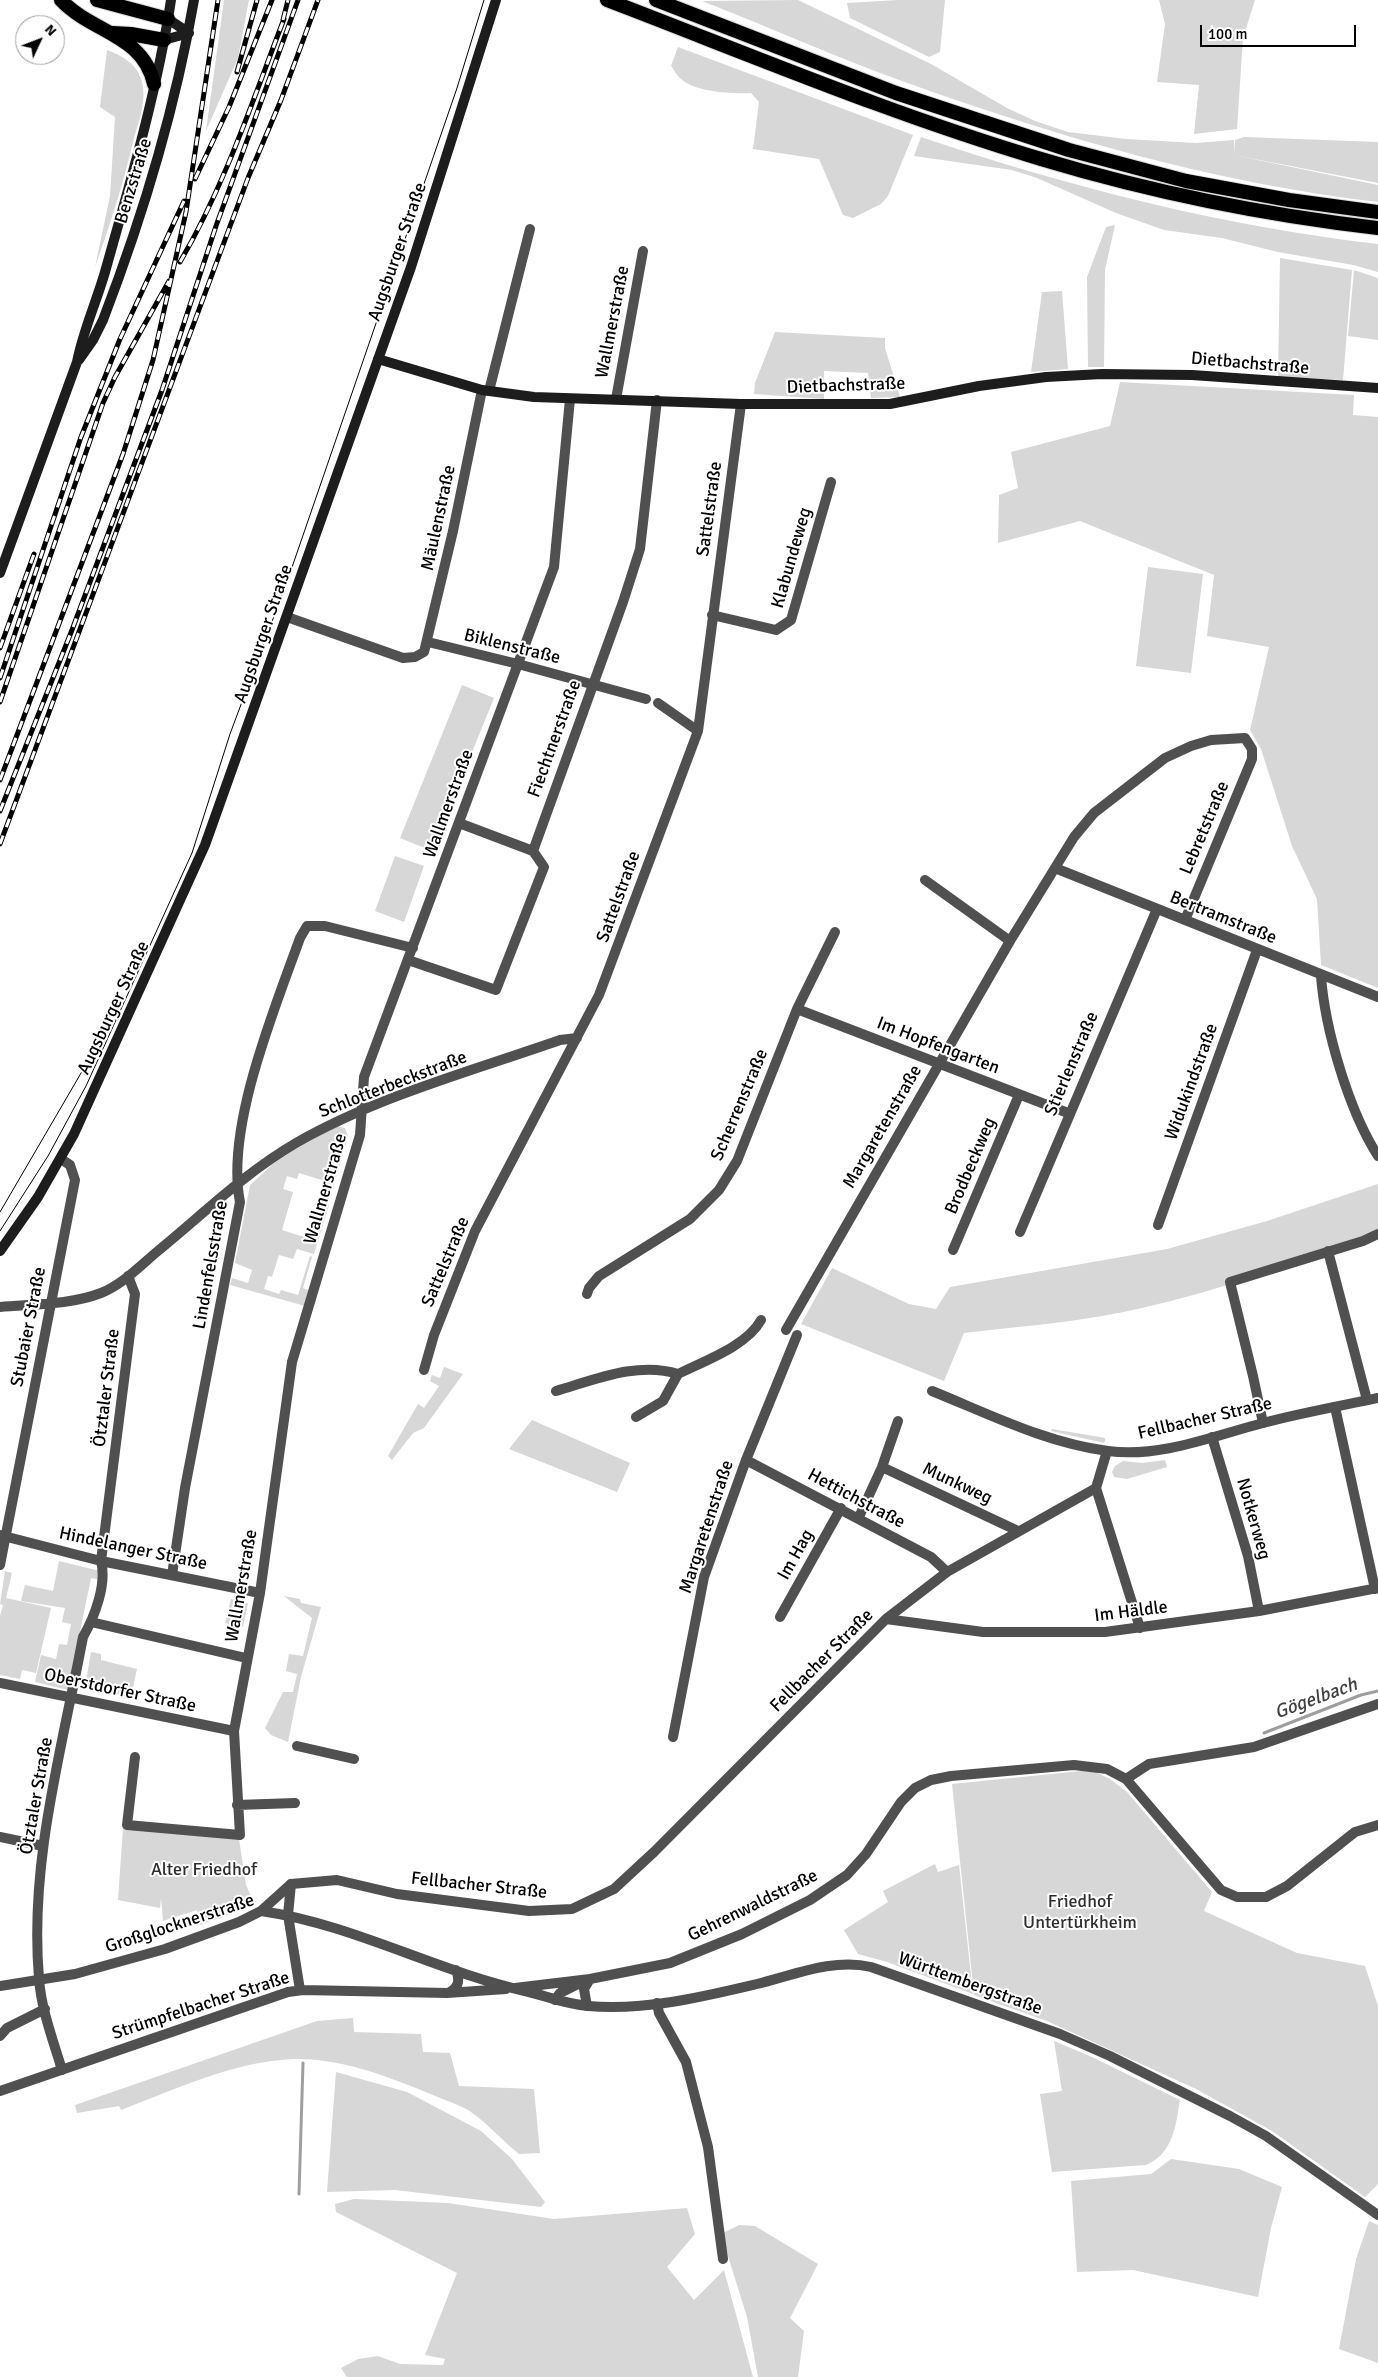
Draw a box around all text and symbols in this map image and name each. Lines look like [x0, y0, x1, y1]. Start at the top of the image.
north arrow [15, 15, 65, 65]
scale bar [1203, 15, 1359, 47]
text: N [41, 21, 60, 39]
text: 100 m [1208, 25, 1248, 43]
street label: Benzstraße [111, 136, 157, 226]
street label: Augsburger Straße [364, 180, 432, 324]
street label: Wallmerstraße [592, 264, 634, 380]
street label: Dietbachstraße [1190, 348, 1310, 380]
street label: Dietbachstraße [786, 373, 906, 399]
street label: Sattelstraße [693, 460, 727, 558]
street label: Mäulenstraße [417, 463, 461, 573]
street label: Klabundeweg [767, 505, 817, 611]
street label: Augsburger Straße [230, 562, 298, 706]
street label: Biklenstraße [462, 625, 562, 669]
street label: Fiechtnerstraße [524, 677, 586, 801]
street label: Wallmerstraße [419, 747, 479, 861]
street label: Lebretstraße [1176, 778, 1234, 878]
street label: Sattelstraße [592, 848, 646, 946]
street label: Bertramstraße [1166, 887, 1280, 949]
street label: Augsburger Straße [74, 938, 154, 1078]
street label: Stierlenstraße [1040, 1009, 1104, 1119]
street label: Im Hopfengarten [873, 1013, 1003, 1079]
street label: Widukindstraße [1161, 1021, 1223, 1143]
street label: Scherrenstraße [707, 1046, 773, 1164]
street label: Schlotterbeckstraße [316, 1047, 470, 1123]
street label: Margaretenstraße [839, 1061, 927, 1193]
street label: Brodbeckweg [941, 1114, 1001, 1218]
street label: Wallmerstraße [300, 1131, 352, 1247]
street label: Lindenfelsstraße [189, 1199, 233, 1331]
street label: Sattelstraße [417, 1214, 475, 1310]
street label: Stubaier Straße [7, 1265, 51, 1389]
street label: Ötztaler Straße [89, 1328, 125, 1448]
street label: Fellbacher Straße [1136, 1393, 1274, 1445]
street label: Margaretenstraße [675, 1458, 739, 1596]
street label: Munkweg [919, 1458, 995, 1510]
street label: Hettichstraße [804, 1464, 908, 1534]
street label: Notkerweg [1231, 1476, 1275, 1562]
street label: Hindelanger Straße [57, 1523, 209, 1575]
street label: Im Hag [773, 1526, 819, 1584]
street label: Wallmerstraße [221, 1528, 263, 1644]
street label: Im Häldle [1093, 1597, 1169, 1627]
street label: Fellbacher Straße [766, 1605, 878, 1717]
street label: Oberstdorfer Straße [42, 1664, 198, 1718]
water label: Gögelbach [1272, 1674, 1360, 1724]
street label: Ötztaler Straße [16, 1736, 58, 1856]
park label: Alter Friedhof [151, 1859, 257, 1881]
street label: Gehrenwaldstraße [684, 1865, 822, 1947]
street label: Fellbacher Straße [410, 1868, 548, 1904]
street label: Großglocknerstraße [103, 1890, 257, 1958]
park label: Friedhof Untertürkheim [1023, 1891, 1137, 1934]
street label: Württembergstraße [895, 1948, 1045, 2020]
street label: Strümpfelbacher Straße [109, 1967, 293, 2045]

